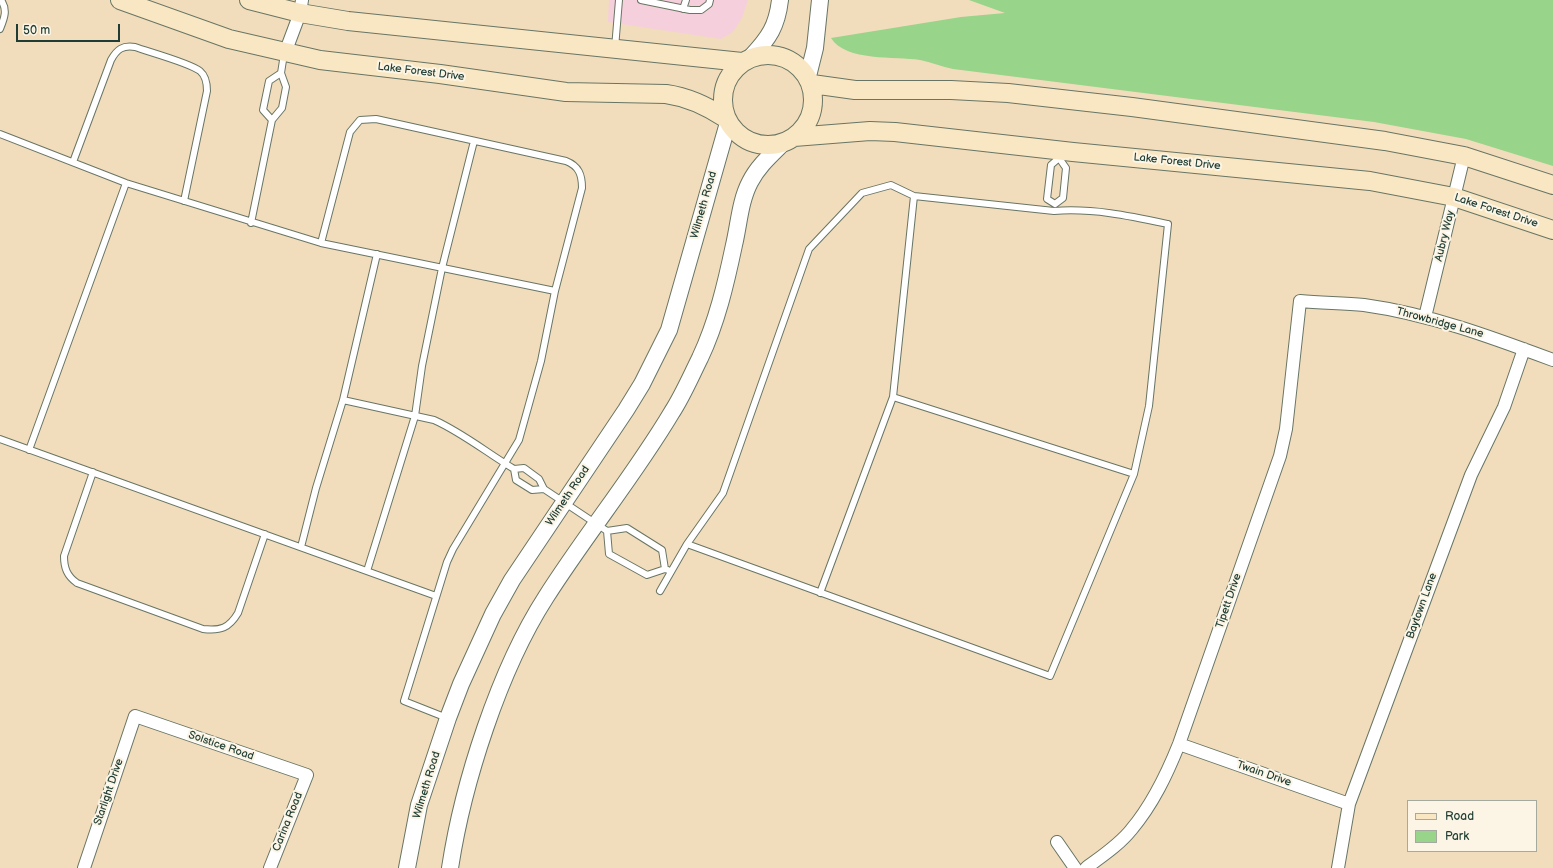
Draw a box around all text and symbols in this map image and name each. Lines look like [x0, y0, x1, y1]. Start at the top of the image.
scale bar [18, 16, 122, 42]
text: 50 m [23, 23, 50, 38]
street label: Lake Forest Drive [377, 60, 465, 84]
street label: Lake Forest Drive [1133, 151, 1221, 173]
street label: Wilmeth Road [688, 170, 720, 240]
street label: Lake Forest Drive [1452, 191, 1540, 231]
street label: Aubry Way [1432, 209, 1458, 263]
street label: Throwbridge Lane [1395, 305, 1485, 341]
street label: Wilmeth Road [543, 464, 593, 528]
street label: Baytown Lane [1404, 571, 1440, 641]
street label: Tipett Drive [1213, 572, 1245, 630]
street label: Solstice Road [186, 729, 256, 763]
street label: Wilmeth Road [411, 750, 443, 820]
street label: Starlight Drive [91, 757, 127, 827]
street label: Twain Drive [1235, 759, 1293, 789]
street label: Carina Road [270, 791, 306, 853]
legend [1407, 800, 1537, 852]
text: Road [1445, 809, 1474, 824]
text: Park [1445, 829, 1469, 844]

